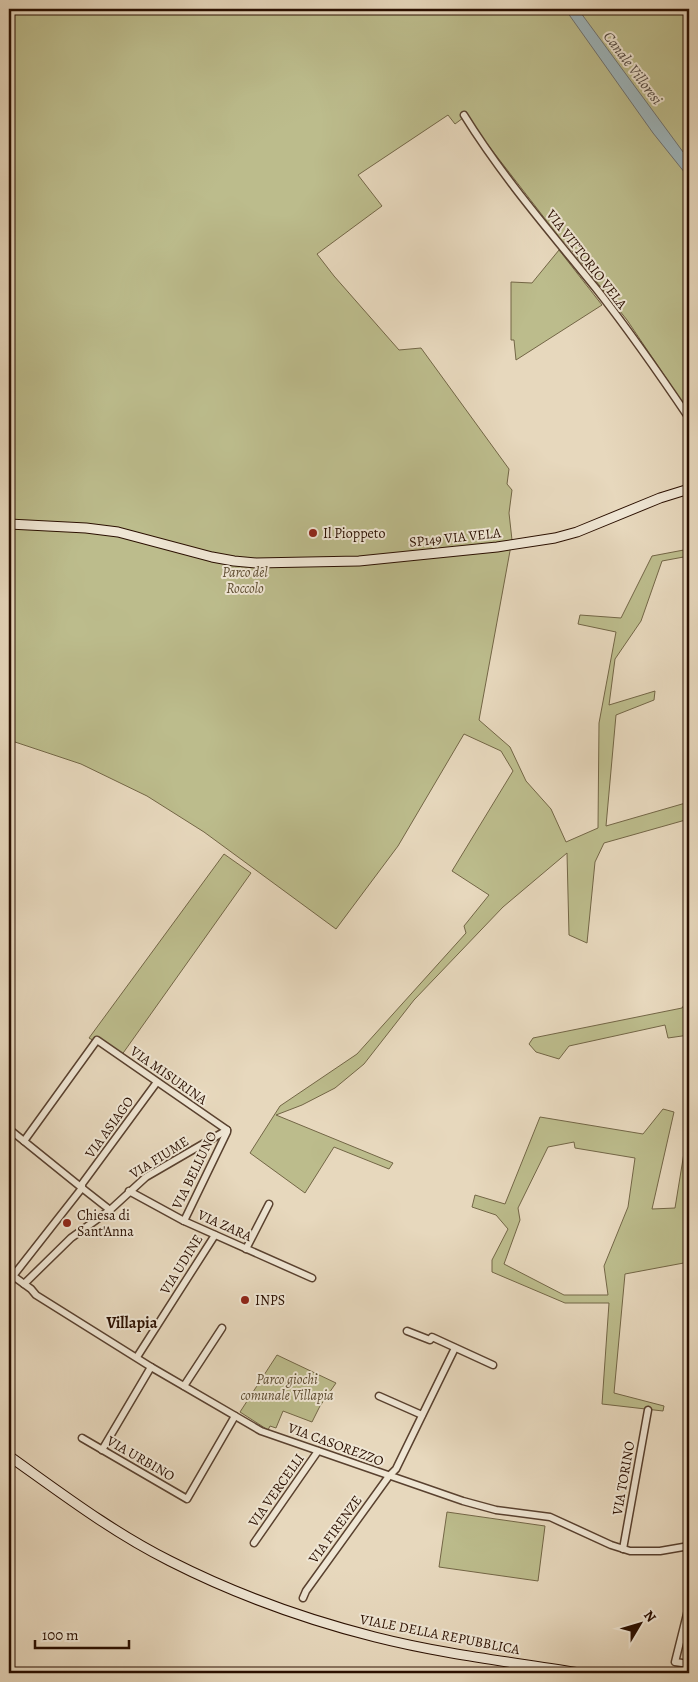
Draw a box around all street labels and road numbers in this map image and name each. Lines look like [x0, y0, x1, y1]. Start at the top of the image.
street label: VIA VITTORIO VELA [541, 205, 632, 314]
street label: SP149 VIA VELA [408, 523, 503, 552]
street label: VIA MISURINA [126, 1041, 212, 1109]
street label: VIA ASIAGO [80, 1092, 138, 1163]
street label: VIA BELLUNO [167, 1128, 222, 1213]
street label: VIA FIUME [125, 1132, 192, 1184]
street label: VIA ZARA [194, 1205, 256, 1246]
street label: VIA UDINE [155, 1231, 207, 1299]
street label: VIA CASOREZZO [284, 1418, 387, 1471]
street label: VIA URBINO [102, 1431, 179, 1486]
street label: VIA TORINO [607, 1439, 639, 1518]
street label: VIA VERCELLI [244, 1450, 309, 1532]
street label: VIA FIRENZE [304, 1491, 367, 1568]
street label: VIALE DELLA REPUBBLICA [357, 1609, 522, 1659]

